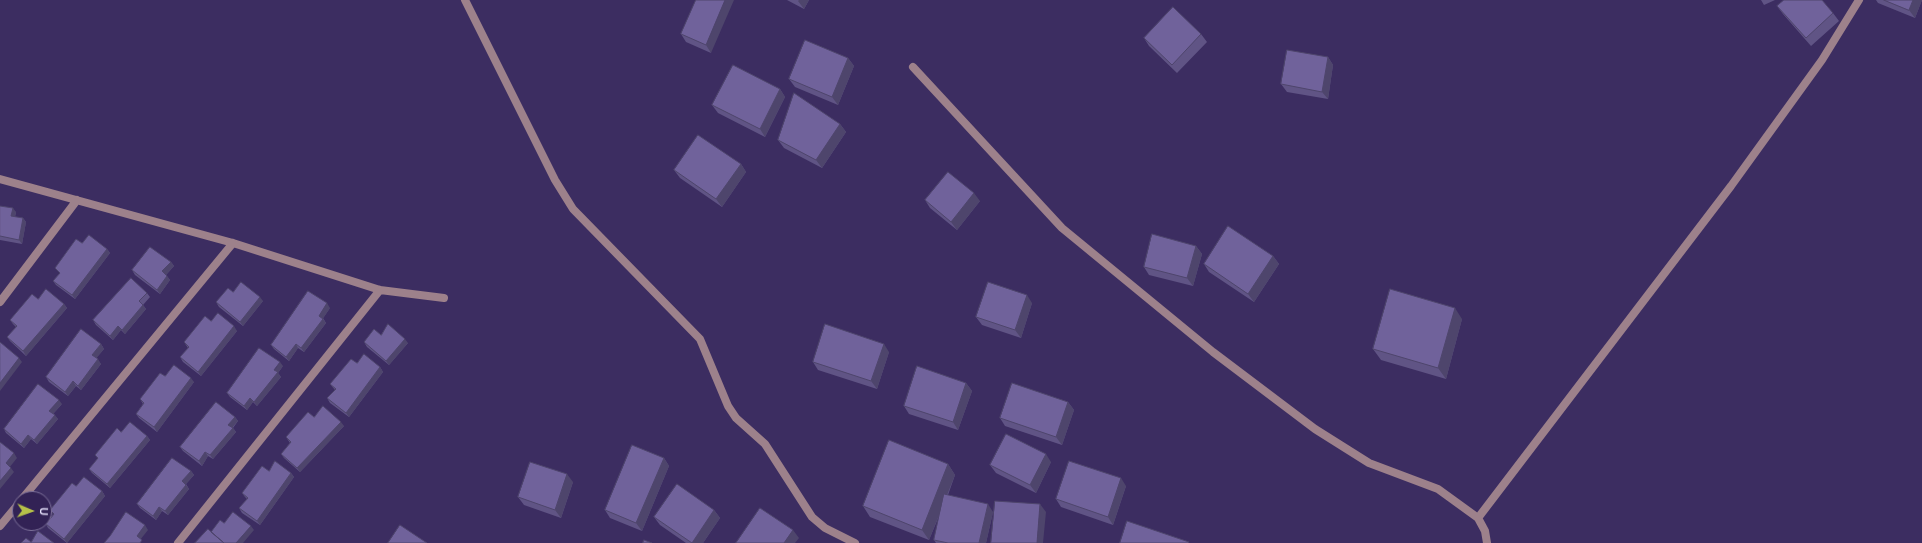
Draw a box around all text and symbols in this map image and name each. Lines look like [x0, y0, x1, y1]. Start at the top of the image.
north arrow [12, 491, 52, 531]
text: U [36, 507, 51, 516]

